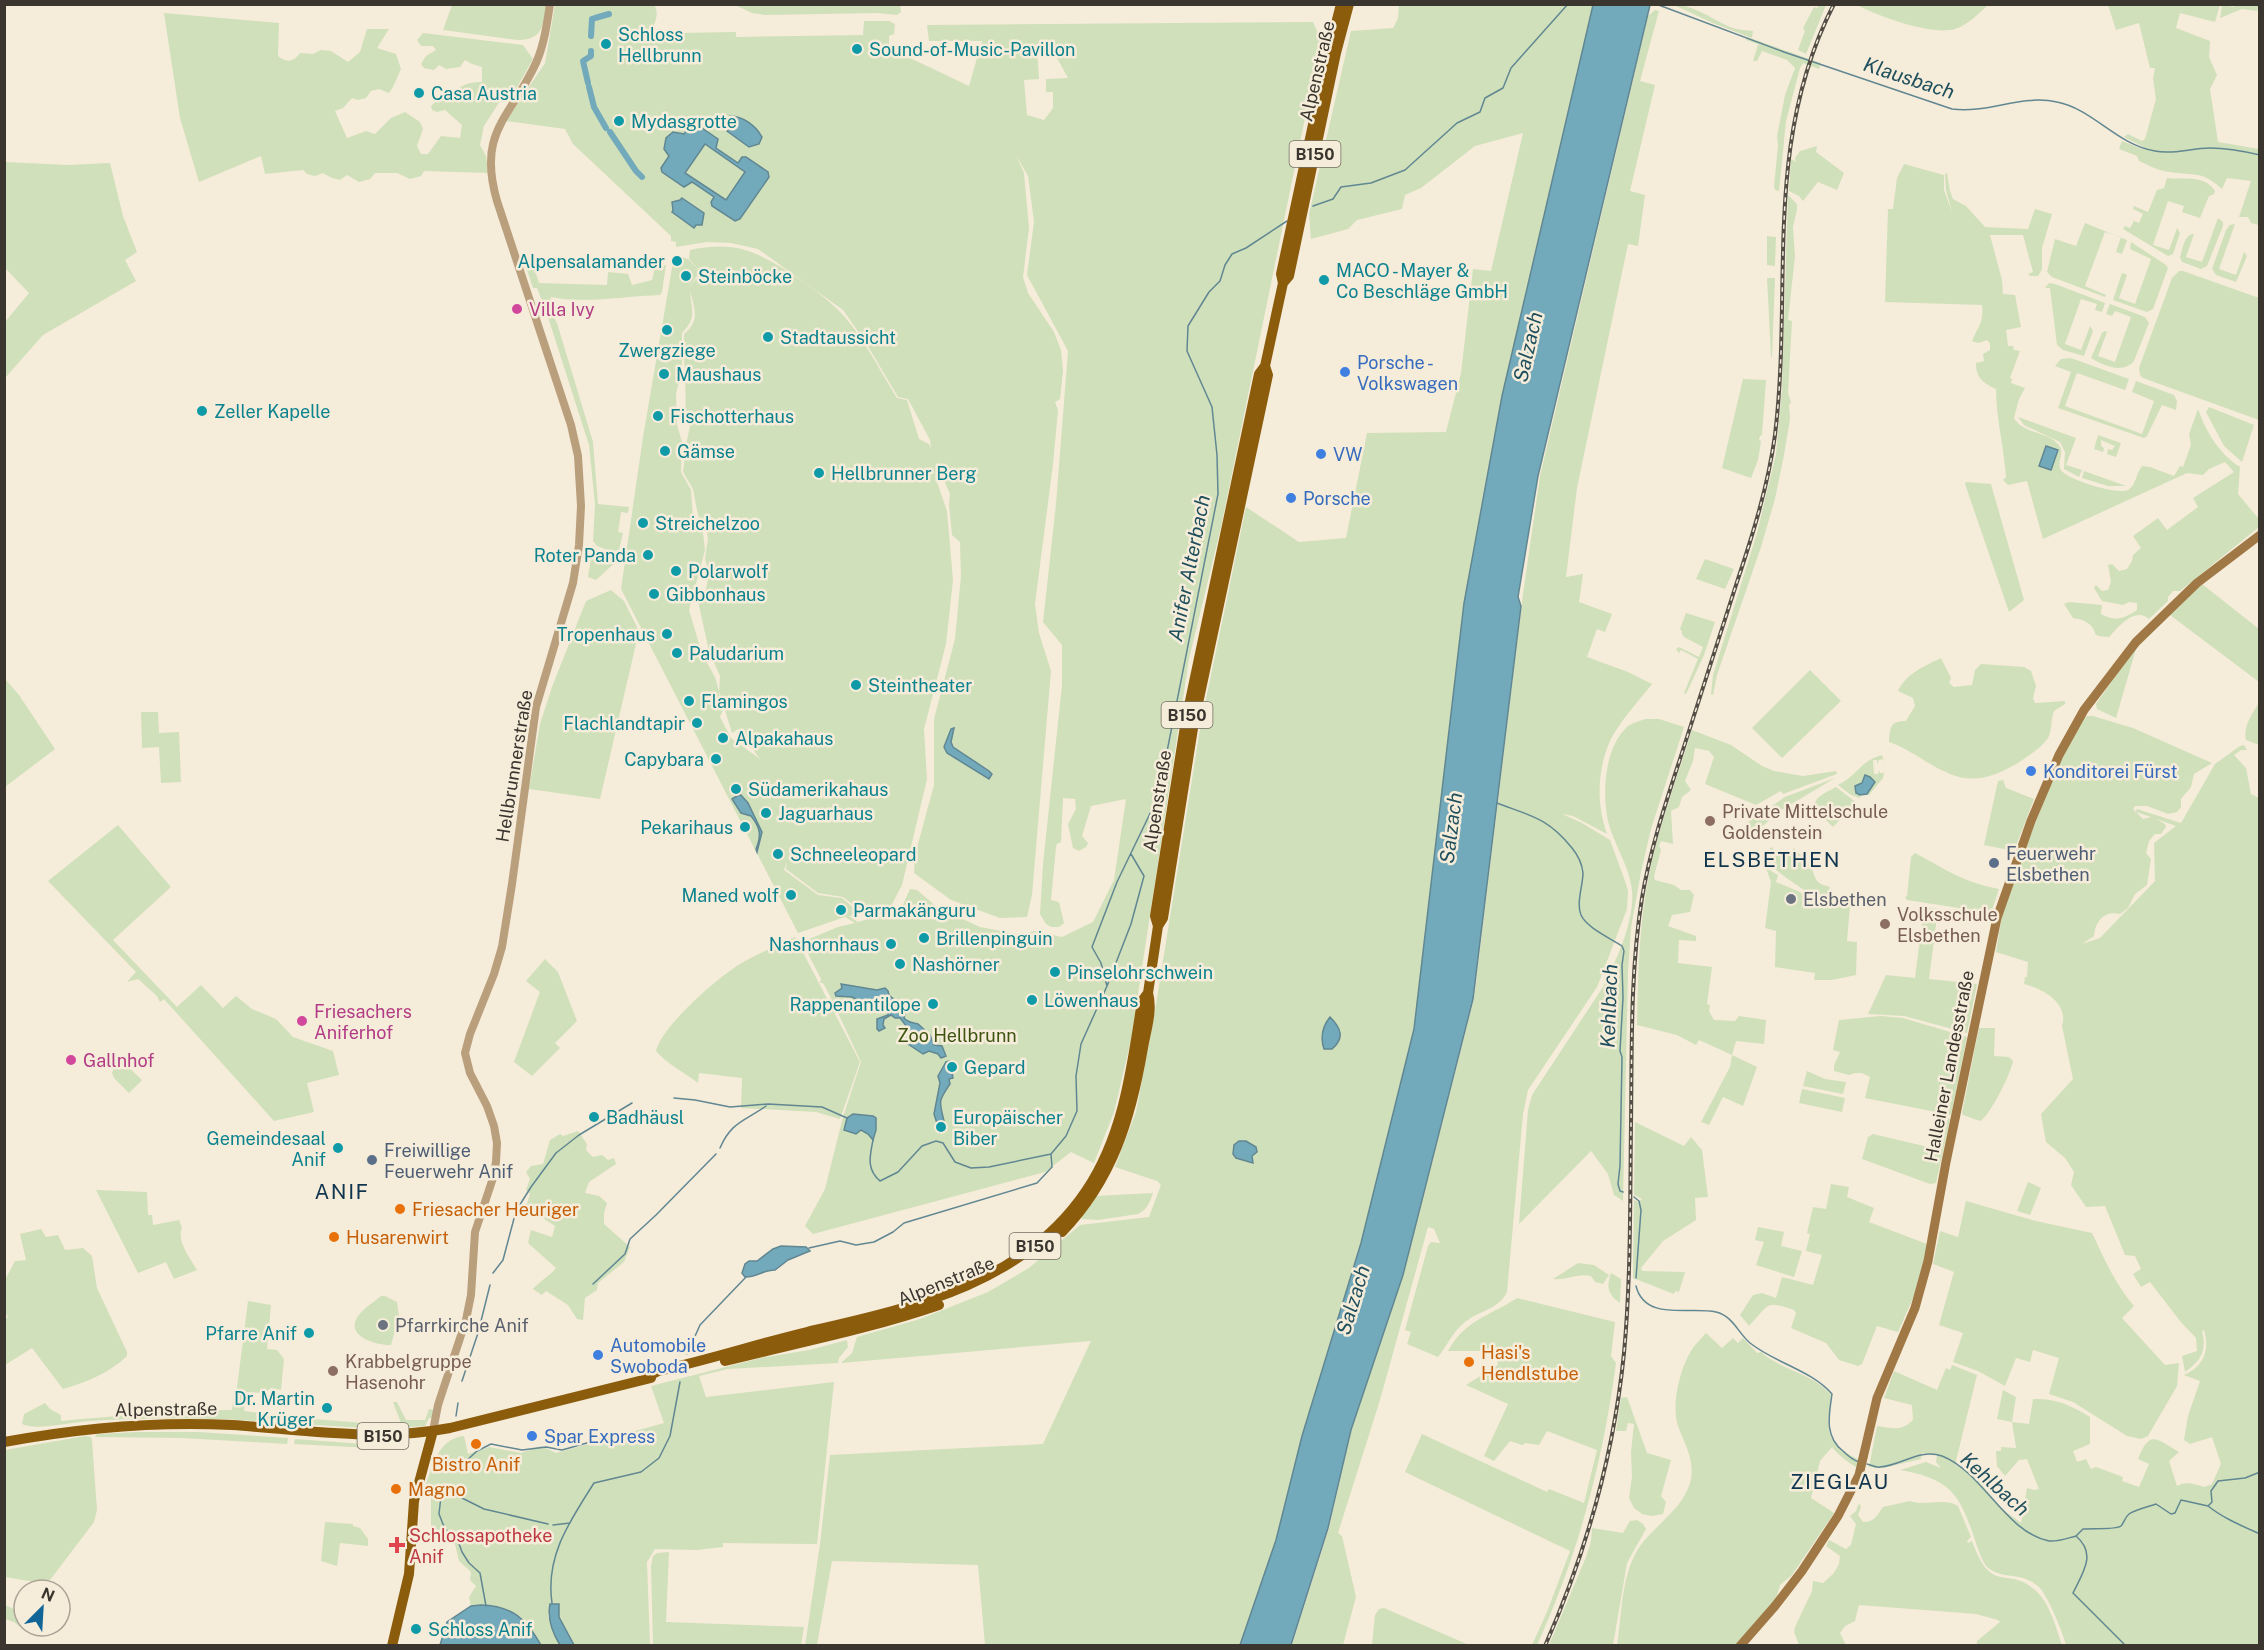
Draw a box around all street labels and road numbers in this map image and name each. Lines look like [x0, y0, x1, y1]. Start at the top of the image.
street label: Alpenstraße [1295, 19, 1339, 123]
road number: B150 [1290, 141, 1340, 167]
street label: Hellbrunnerstraße [492, 688, 536, 844]
road number: B150 [1162, 702, 1212, 728]
street label: Alpenstraße [1139, 749, 1175, 853]
street label: Halleiner Landesstraße [1920, 969, 1978, 1163]
road number: B150 [1010, 1233, 1060, 1259]
street label: Alpenstraße [894, 1252, 998, 1310]
street label: Alpenstraße [114, 1398, 218, 1420]
road number: B150 [358, 1423, 409, 1449]

